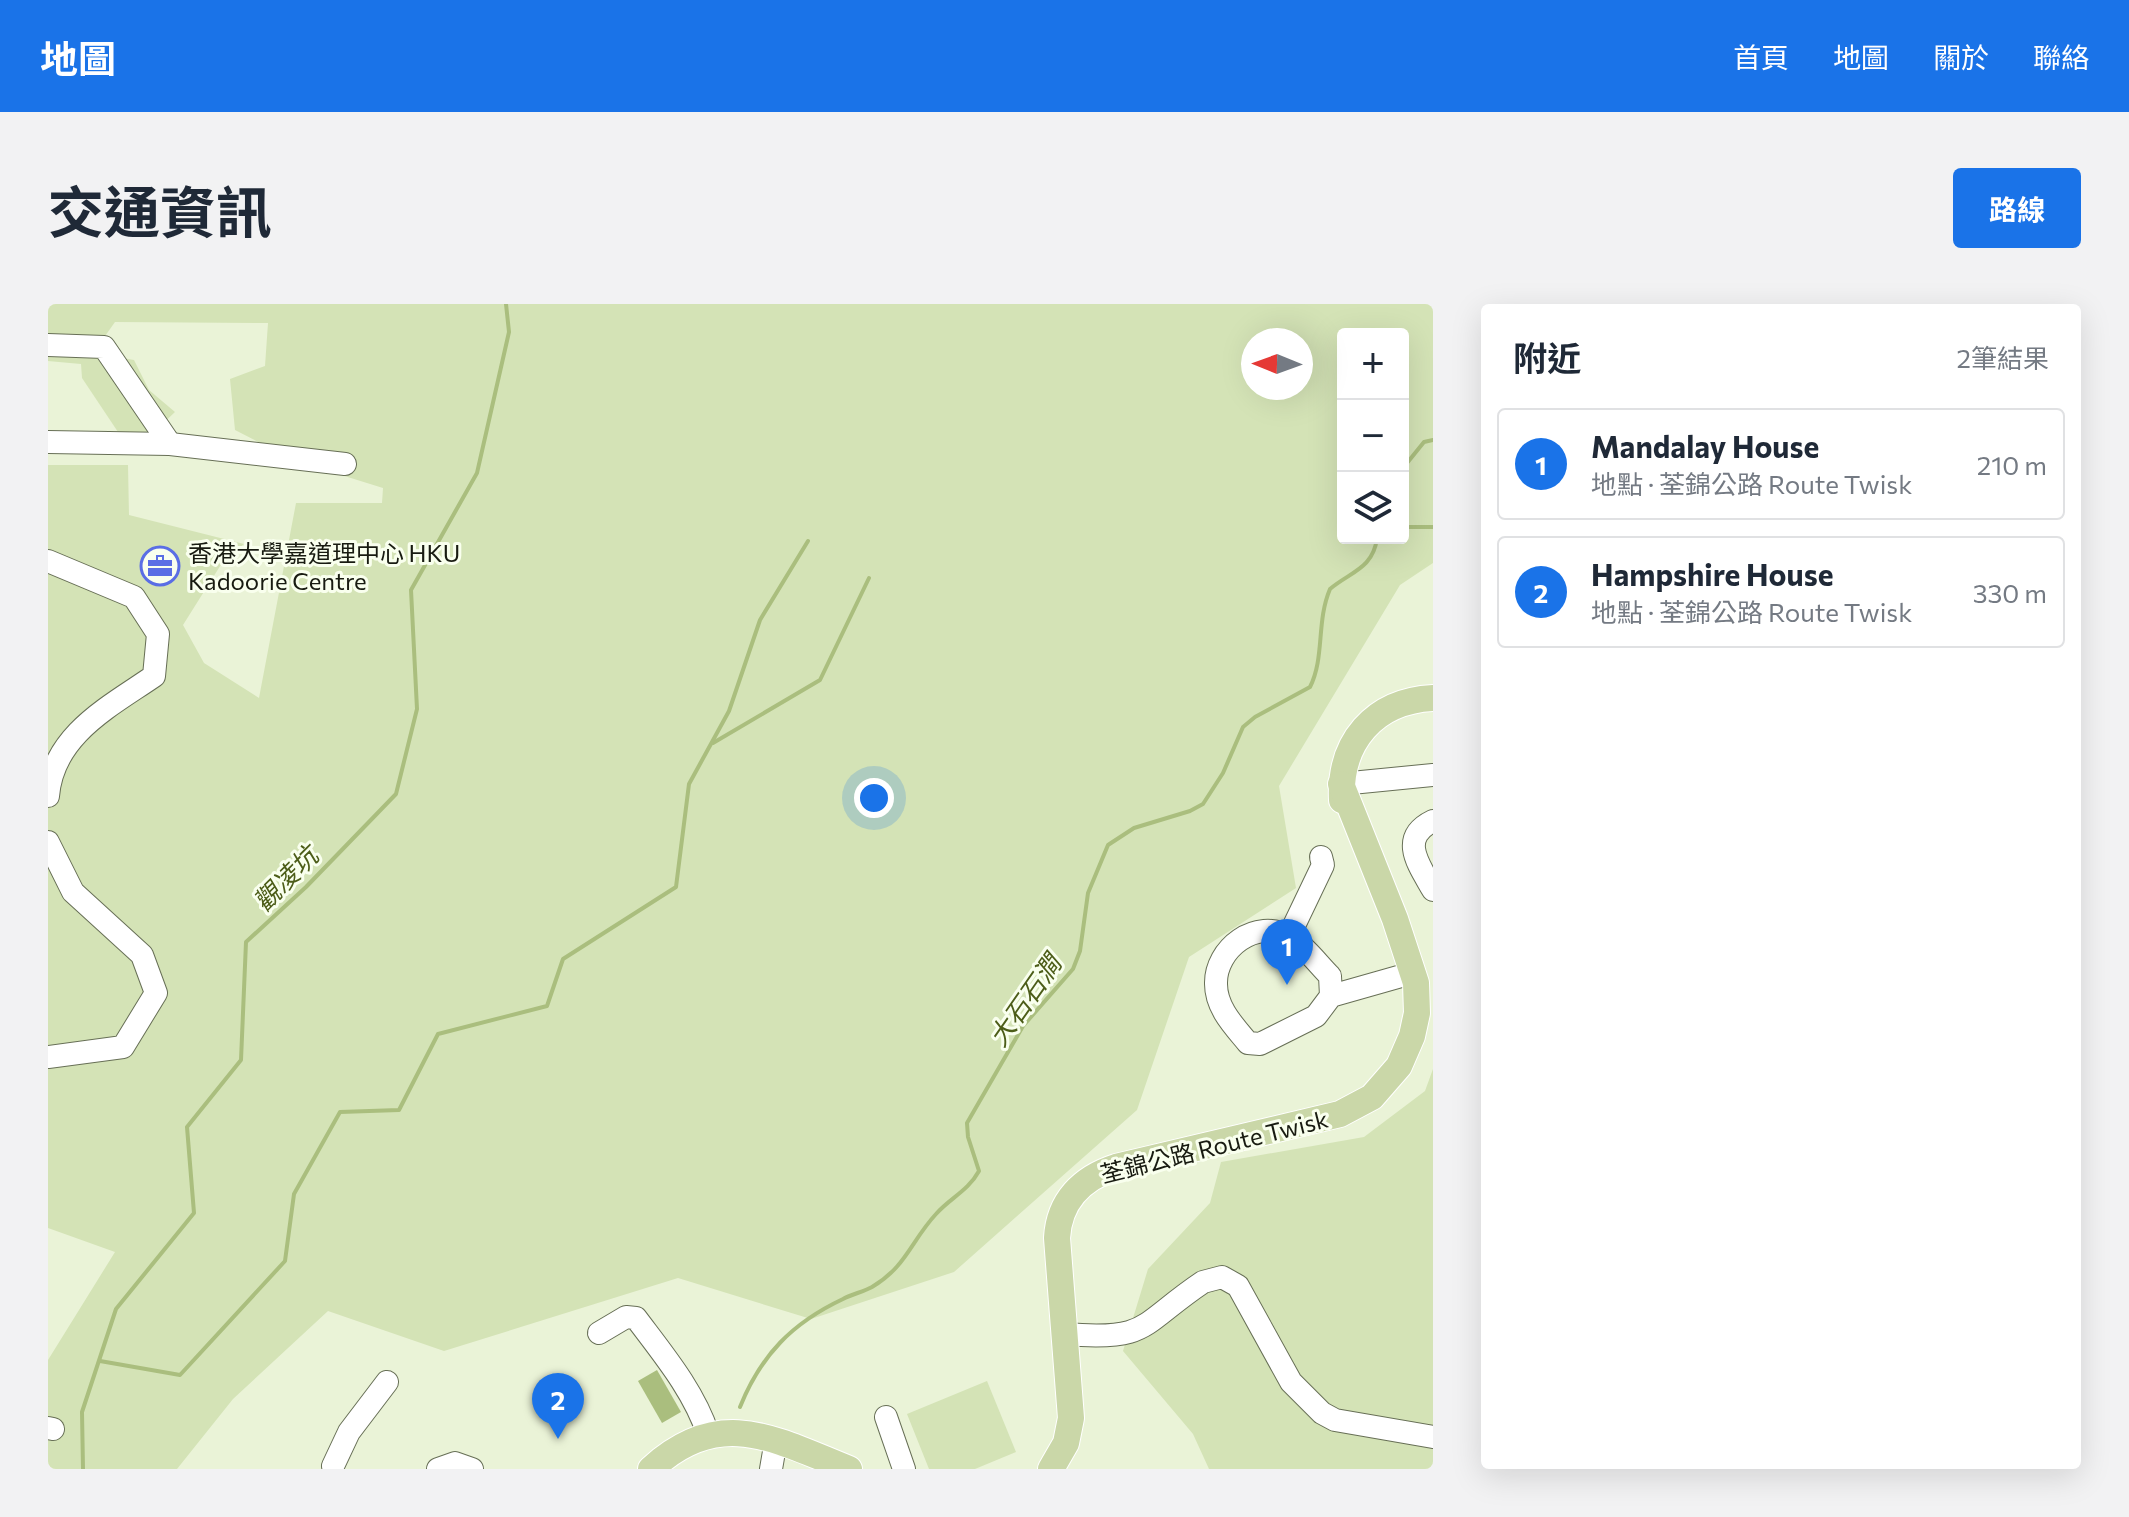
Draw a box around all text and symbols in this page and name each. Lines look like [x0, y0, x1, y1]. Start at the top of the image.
text: 地圖 [40, 34, 116, 81]
text: 首頁 [1733, 40, 1789, 74]
text: 地圖 [1833, 40, 1889, 74]
text: 關於 [1933, 40, 1989, 74]
text: 聯絡 [2033, 40, 2089, 74]
button: 路線 [1953, 168, 2081, 248]
text: 交通資訊 [48, 176, 272, 245]
north arrow [1241, 328, 1313, 400]
map controls [1337, 328, 1409, 544]
button: + [1337, 328, 1409, 400]
text: 附近 [1513, 336, 1581, 378]
text: 2筆結果 [1957, 342, 2049, 373]
button: − [1337, 400, 1409, 472]
text: Mandalay House [1591, 427, 1819, 464]
text: 1 [1535, 449, 1547, 480]
text: 210 m [1977, 449, 2047, 480]
text: 地點 · 荃錦公路 Route Twisk [1591, 468, 1912, 499]
button: layers [1337, 472, 1409, 544]
place label: 香港大學嘉道理中心 HKU Kadoorie Centre [188, 538, 460, 595]
office icon: 香港大學嘉道理中心 HKU Kadoorie Centre [139, 545, 181, 587]
text: Hampshire House [1591, 555, 1833, 592]
text: 2 [1534, 577, 1548, 608]
text: 330 m [1973, 577, 2047, 608]
text: 地點 · 荃錦公路 Route Twisk [1591, 596, 1912, 627]
your location [854, 778, 894, 818]
water label: 觀凌坑 [246, 837, 326, 917]
pin: 1 [1261, 919, 1313, 985]
water label: 大石石澗 [981, 945, 1069, 1051]
street label: 荃錦公路 Route Twisk [1097, 1104, 1331, 1188]
pin: 2 [532, 1373, 584, 1439]

